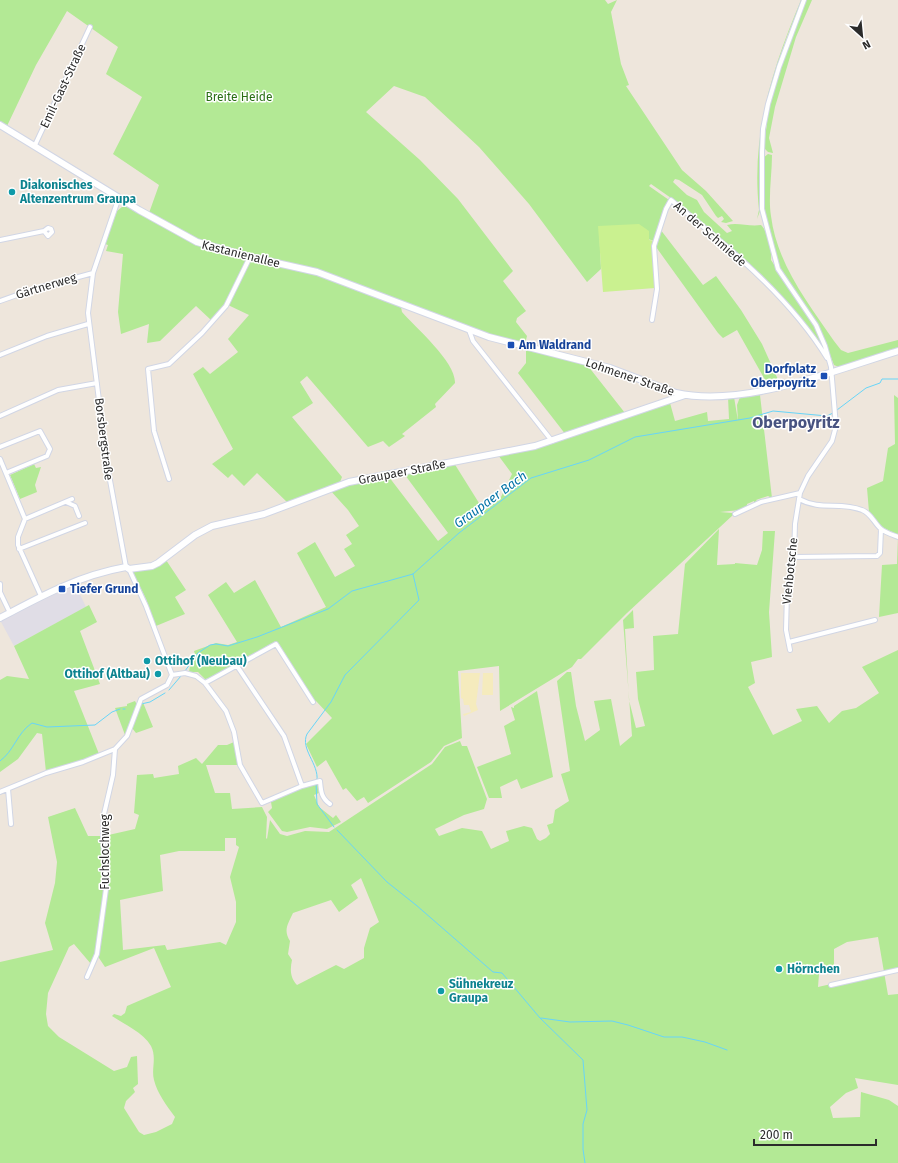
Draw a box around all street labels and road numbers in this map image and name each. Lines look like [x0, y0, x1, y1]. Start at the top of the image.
street label: Emil-Gast-Straße [37, 42, 89, 130]
street label: An der Schmiede [671, 199, 749, 269]
street label: Kastanienallee [200, 238, 282, 270]
street label: Gärtnerweg [14, 270, 79, 302]
street label: Lohmener Straße [584, 355, 676, 399]
street label: Borsbergstraße [92, 397, 116, 481]
street label: Graupaer Straße [357, 457, 447, 487]
street label: Viehbotsche [780, 537, 800, 605]
street label: Fuchslochweg [98, 814, 112, 890]

